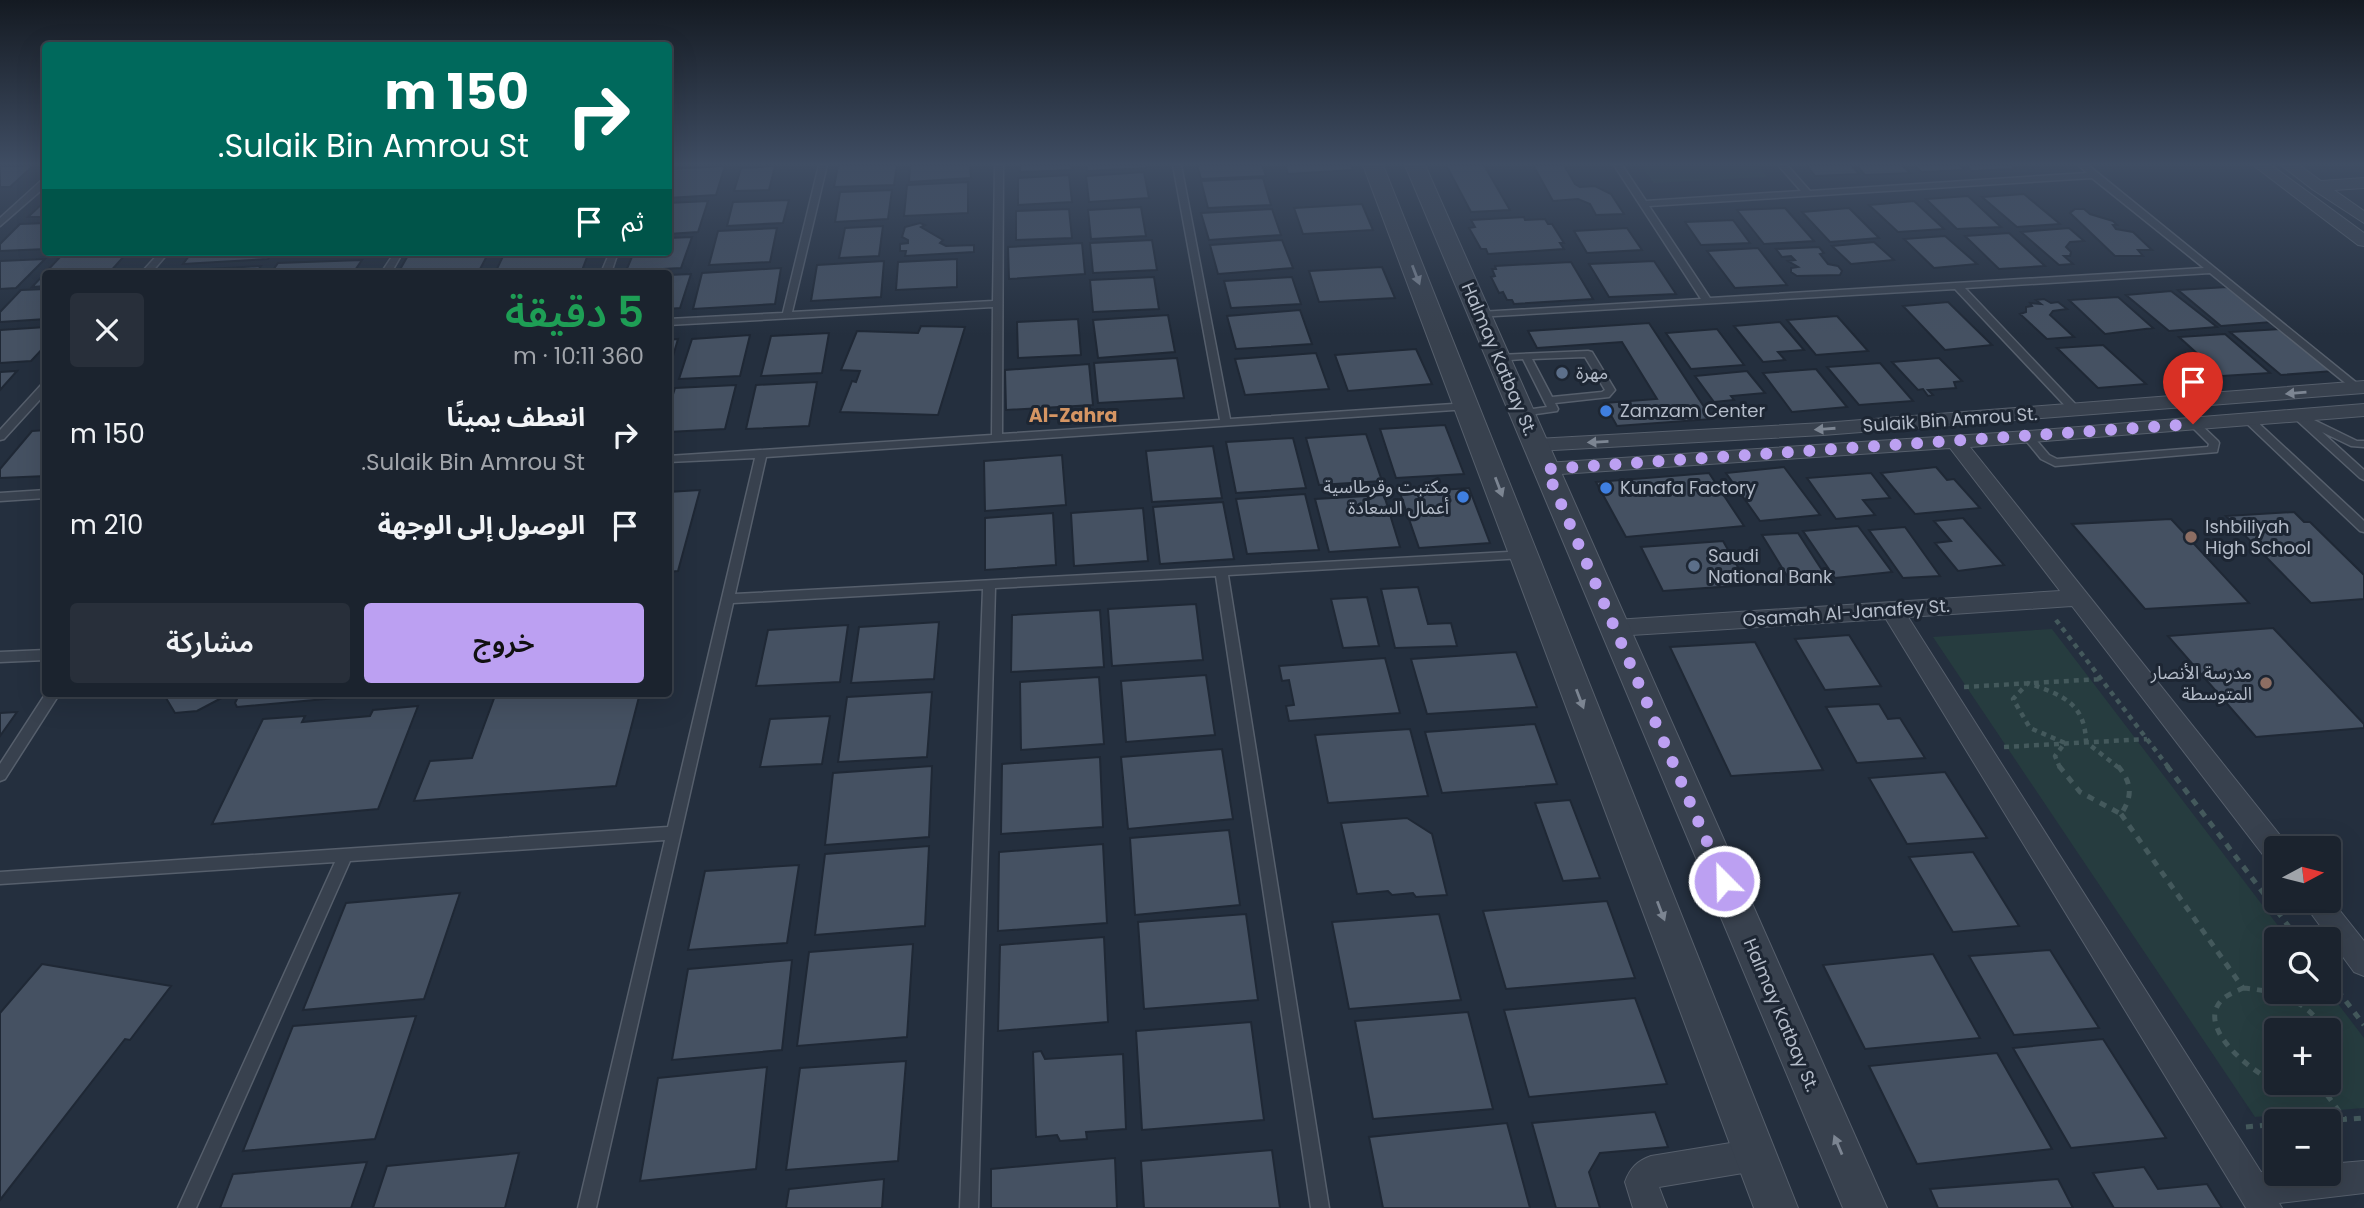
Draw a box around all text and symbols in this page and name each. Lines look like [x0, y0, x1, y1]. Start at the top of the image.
text: 150 m [384, 58, 529, 126]
icon: right [553, 70, 644, 161]
text: Sulaik Bin Amrou St. [218, 123, 529, 168]
icon: arrive [570, 203, 608, 241]
text: ثم [622, 204, 644, 240]
one-way arrow [1410, 264, 1421, 285]
street label: Halmay Katbay St. [1456, 278, 1543, 439]
text: 5 دقيقة [505, 283, 644, 342]
button: close [70, 293, 144, 367]
text: 360 m · 10:11 [513, 340, 644, 372]
pin [2163, 352, 2223, 424]
place label: مهرة [1576, 360, 1608, 385]
icon: arrive [2174, 363, 2212, 401]
marker: مهرة [1554, 365, 1570, 381]
one-way arrow [2285, 388, 2307, 399]
place label: Zamzam Center [1620, 398, 1765, 423]
text: انعطف يمينًا [447, 399, 585, 435]
street label: Sulaik Bin Amrou St. [1862, 401, 2038, 438]
district label: Al-Zahra [1029, 402, 1117, 429]
marker: Zamzam Center [1598, 403, 1614, 419]
text: 150 m [70, 416, 145, 452]
icon: right [606, 416, 644, 454]
one-way arrow [1814, 424, 1836, 435]
one-way arrow [1587, 437, 1609, 448]
text: Sulaik Bin Amrou St. [361, 446, 585, 478]
place label: مكتبت وقرطاسية أعمال السعادة [1323, 474, 1449, 520]
place label: Kunafa Factory [1620, 475, 1756, 500]
one-way arrow [1493, 476, 1504, 497]
marker: Kunafa Factory [1598, 480, 1614, 496]
marker: مكتبت وقرطاسية أعمال السعادة [1455, 489, 1471, 505]
text: 210 m [70, 507, 143, 543]
text: الوصول إلى الوجهة [378, 507, 585, 543]
icon: arrive [606, 507, 644, 545]
place label: Ishbiliyah High School [2205, 514, 2311, 560]
marker: Ishbiliyah High School [2183, 529, 2199, 545]
place label: Saudi National Bank [1708, 543, 1833, 589]
marker: Saudi National Bank [1686, 558, 1702, 574]
street label: Osamah Al-Janafey St. [1742, 593, 1950, 632]
button: مشاركة [70, 603, 350, 683]
button: خروج [364, 603, 644, 683]
place label: مدرسة الأنصار المتوسطة [2150, 660, 2252, 706]
marker: مدرسة الأنصار المتوسطة [2258, 675, 2274, 691]
one-way arrow [1575, 689, 1586, 710]
north arrow [2264, 836, 2342, 914]
map controls [2264, 836, 2341, 1186]
position arrow [1687, 844, 1761, 918]
one-way arrow [1656, 901, 1667, 922]
button: search [2264, 927, 2341, 1004]
street label: Halmay Katbay St. [1738, 934, 1825, 1095]
button: + [2264, 1018, 2341, 1095]
button: − [2264, 1109, 2341, 1186]
one-way arrow [1832, 1135, 1843, 1156]

